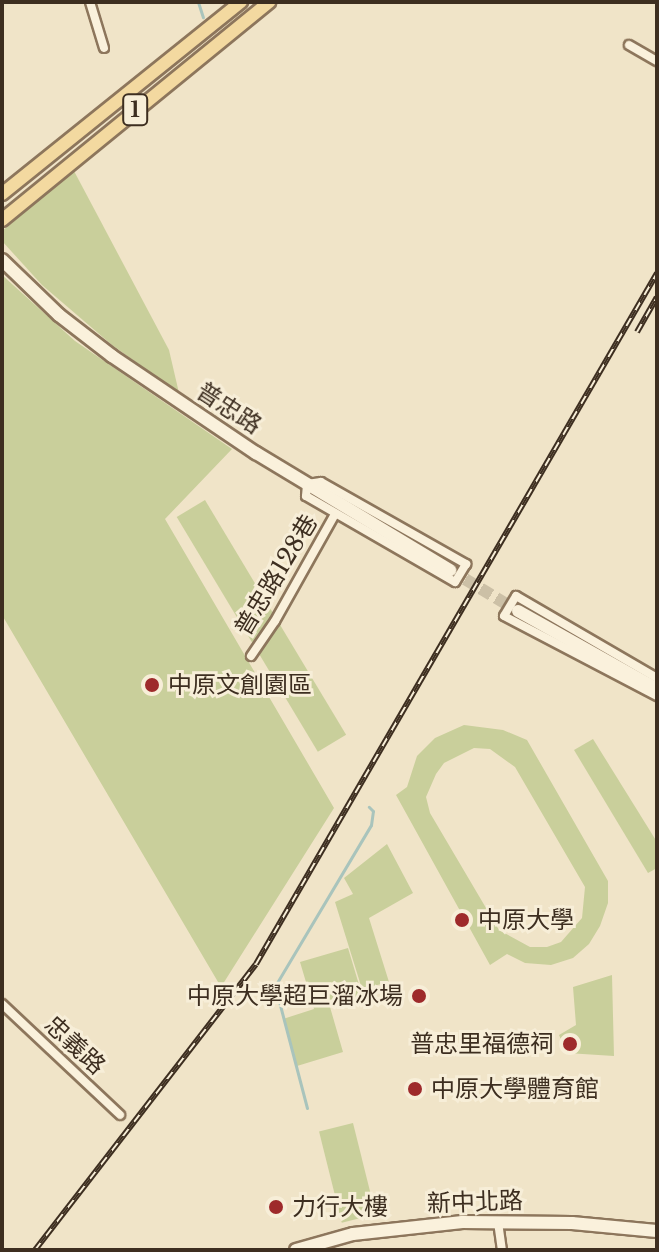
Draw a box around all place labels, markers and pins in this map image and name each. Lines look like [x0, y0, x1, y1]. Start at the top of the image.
place label: 中原文創園區 [168, 671, 312, 699]
marker: 中原文創園區 [143, 676, 161, 694]
place label: 中原大學 [478, 906, 574, 934]
marker: 中原大學 [453, 911, 471, 929]
place label: 中原大學超巨溜冰場 [187, 982, 403, 1010]
marker: 中原大學超巨溜冰場 [410, 987, 428, 1005]
place label: 普忠里福德祠 [410, 1030, 554, 1058]
marker: 普忠里福德祠 [561, 1035, 579, 1053]
place label: 中原大學體育館 [431, 1075, 599, 1103]
marker: 中原大學體育館 [406, 1080, 424, 1098]
place label: 力行大樓 [292, 1193, 388, 1221]
marker: 力行大樓 [267, 1198, 285, 1216]

